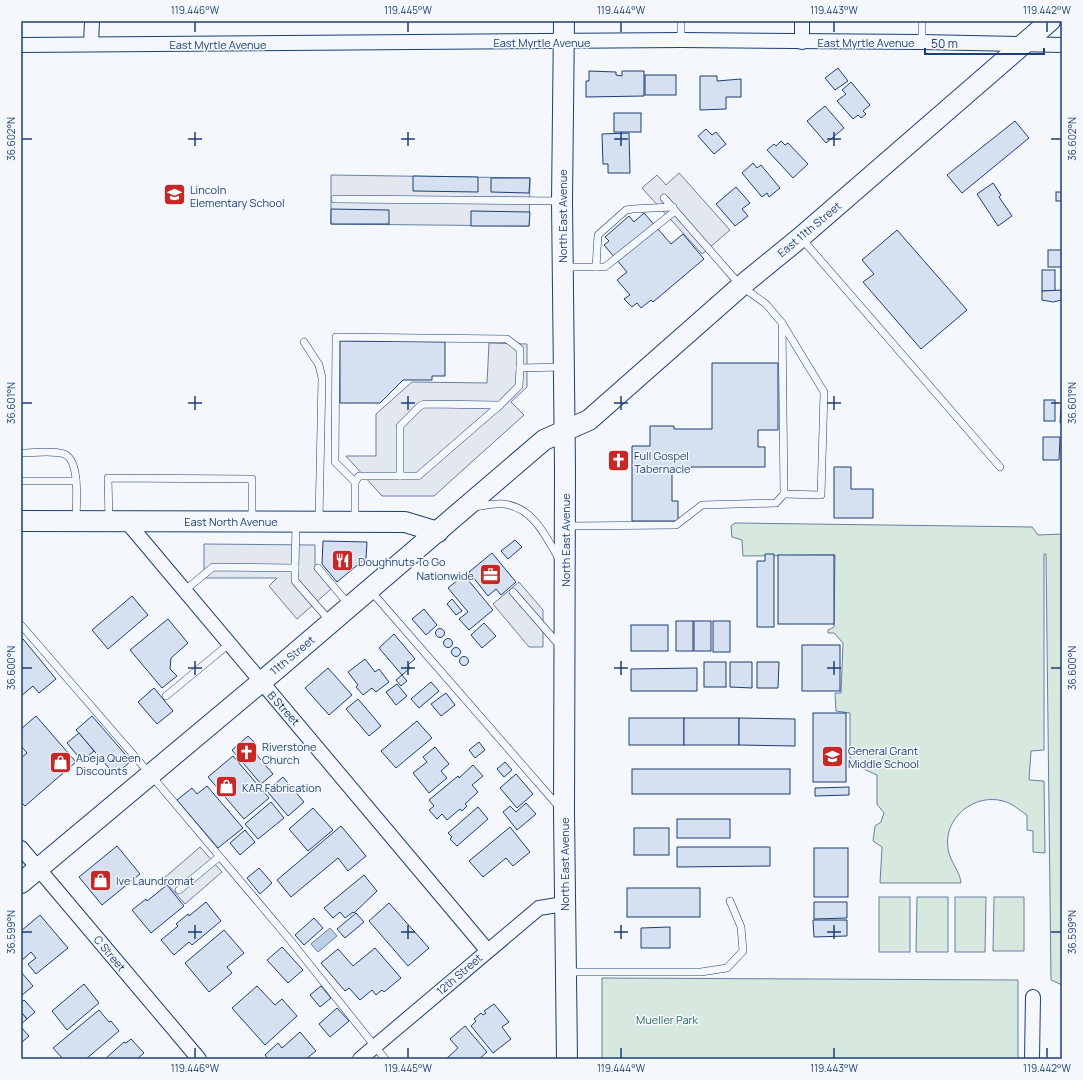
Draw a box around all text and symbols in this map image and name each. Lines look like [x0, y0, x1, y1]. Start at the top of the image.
text: 119.446°W [171, 3, 220, 17]
text: 119.445°W [384, 3, 433, 17]
text: 119.444°W [597, 3, 646, 17]
text: 119.443°W [810, 3, 858, 17]
text: 119.442°W [1023, 3, 1072, 17]
scale bar [925, 30, 1044, 56]
street label: East Myrtle Avenue [493, 35, 591, 50]
street label: East Myrtle Avenue [817, 35, 915, 50]
text: 50 m [931, 35, 958, 52]
street label: East Myrtle Avenue [169, 37, 267, 52]
text: 36.602°N [4, 117, 18, 161]
text: 36.602°N [1065, 117, 1079, 161]
street label: North East Avenue [555, 169, 570, 263]
school or university icon: Lincoln Elementary School [162, 182, 188, 208]
place label: Lincoln Elementary School [190, 182, 285, 210]
street label: East 11th Street [774, 198, 844, 260]
text: 36.601°N [4, 382, 18, 424]
text: 36.601°N [1065, 382, 1079, 424]
church icon: Full Gospel Tabernacle [605, 448, 631, 474]
place label: Full Gospel Tabernacle [634, 448, 691, 476]
street label: North East Avenue [558, 493, 573, 587]
street label: East North Avenue [184, 514, 278, 529]
restaurant icon: Doughnuts To Go [329, 548, 355, 574]
place label: Doughnuts To Go [358, 554, 446, 569]
office icon: Nationwide [477, 562, 503, 588]
place label: Nationwide [416, 568, 475, 583]
street label: 11th Street [266, 632, 318, 678]
text: 36.600°N [4, 646, 18, 690]
text: 36.600°N [1065, 646, 1079, 690]
street label: B Street [265, 688, 303, 728]
church icon: Riverstone Church [233, 739, 259, 765]
place label: Riverstone Church [262, 739, 317, 767]
school or university icon: General Grant Middle School [820, 743, 846, 769]
place label: General Grant Middle School [848, 743, 919, 771]
shop icon: Abeja Queen Discounts [48, 750, 74, 776]
place label: Abeja Queen Discounts [76, 750, 141, 778]
shop icon: KAR Fabrication [213, 774, 239, 800]
place label: KAR Fabrication [242, 780, 321, 795]
street label: North East Avenue [557, 817, 572, 911]
shop icon: Ive Laundromat [88, 867, 114, 893]
place label: Ive Laundromat [116, 873, 194, 888]
text: 36.599°N [4, 910, 18, 954]
text: 36.599°N [1065, 910, 1079, 954]
street label: C Street [91, 932, 129, 974]
street label: 12th Street [433, 950, 485, 998]
park label: Mueller Park [636, 1012, 698, 1027]
text: 119.446°W [171, 1061, 220, 1075]
text: 119.445°W [384, 1061, 433, 1075]
text: 119.444°W [597, 1061, 646, 1075]
text: 119.443°W [810, 1061, 858, 1075]
text: 119.442°W [1023, 1061, 1072, 1075]

